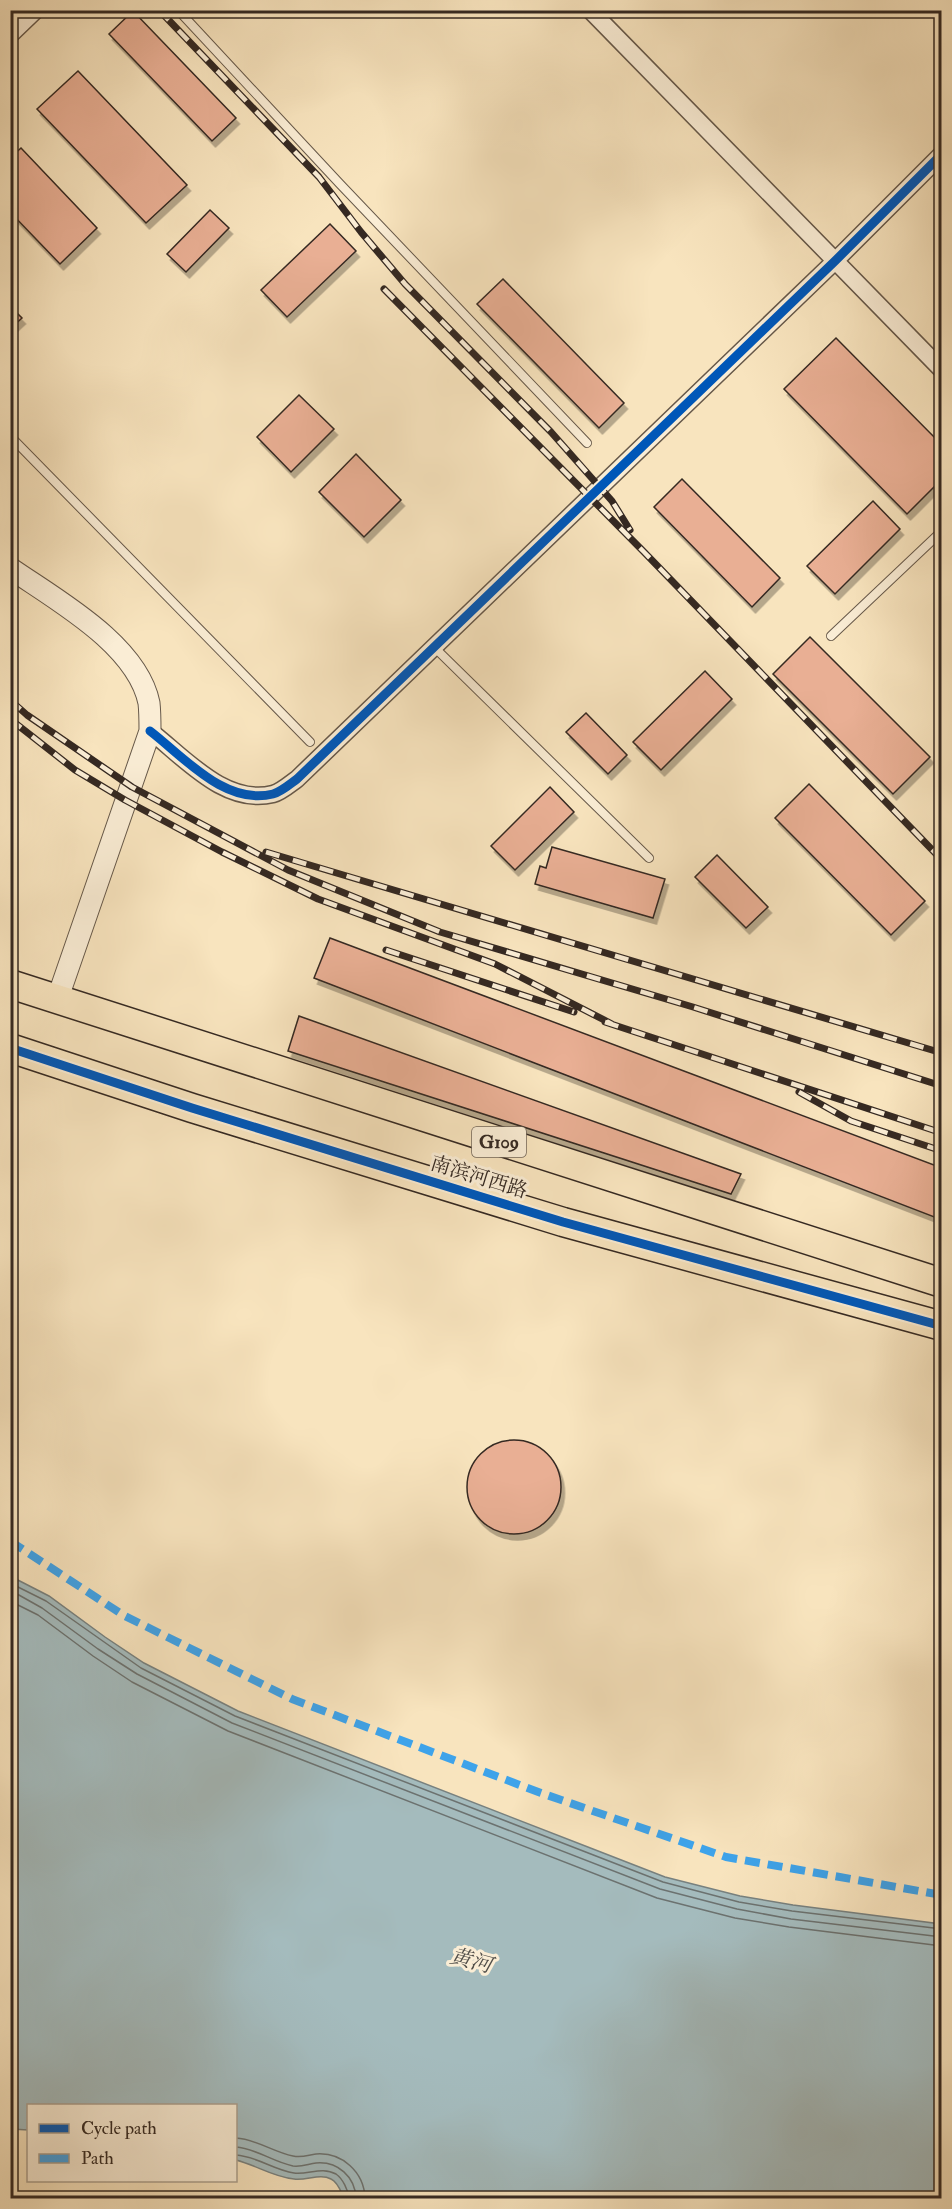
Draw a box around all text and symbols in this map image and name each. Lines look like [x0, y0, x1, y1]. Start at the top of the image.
road number: G109 [472, 1127, 526, 1157]
street label: 南滨河西路 [428, 1150, 530, 1204]
water label: 黄河 [447, 1943, 499, 1981]
legend [27, 2104, 237, 2182]
text: Cycle path [81, 2117, 157, 2140]
text: Path [81, 2147, 114, 2170]

